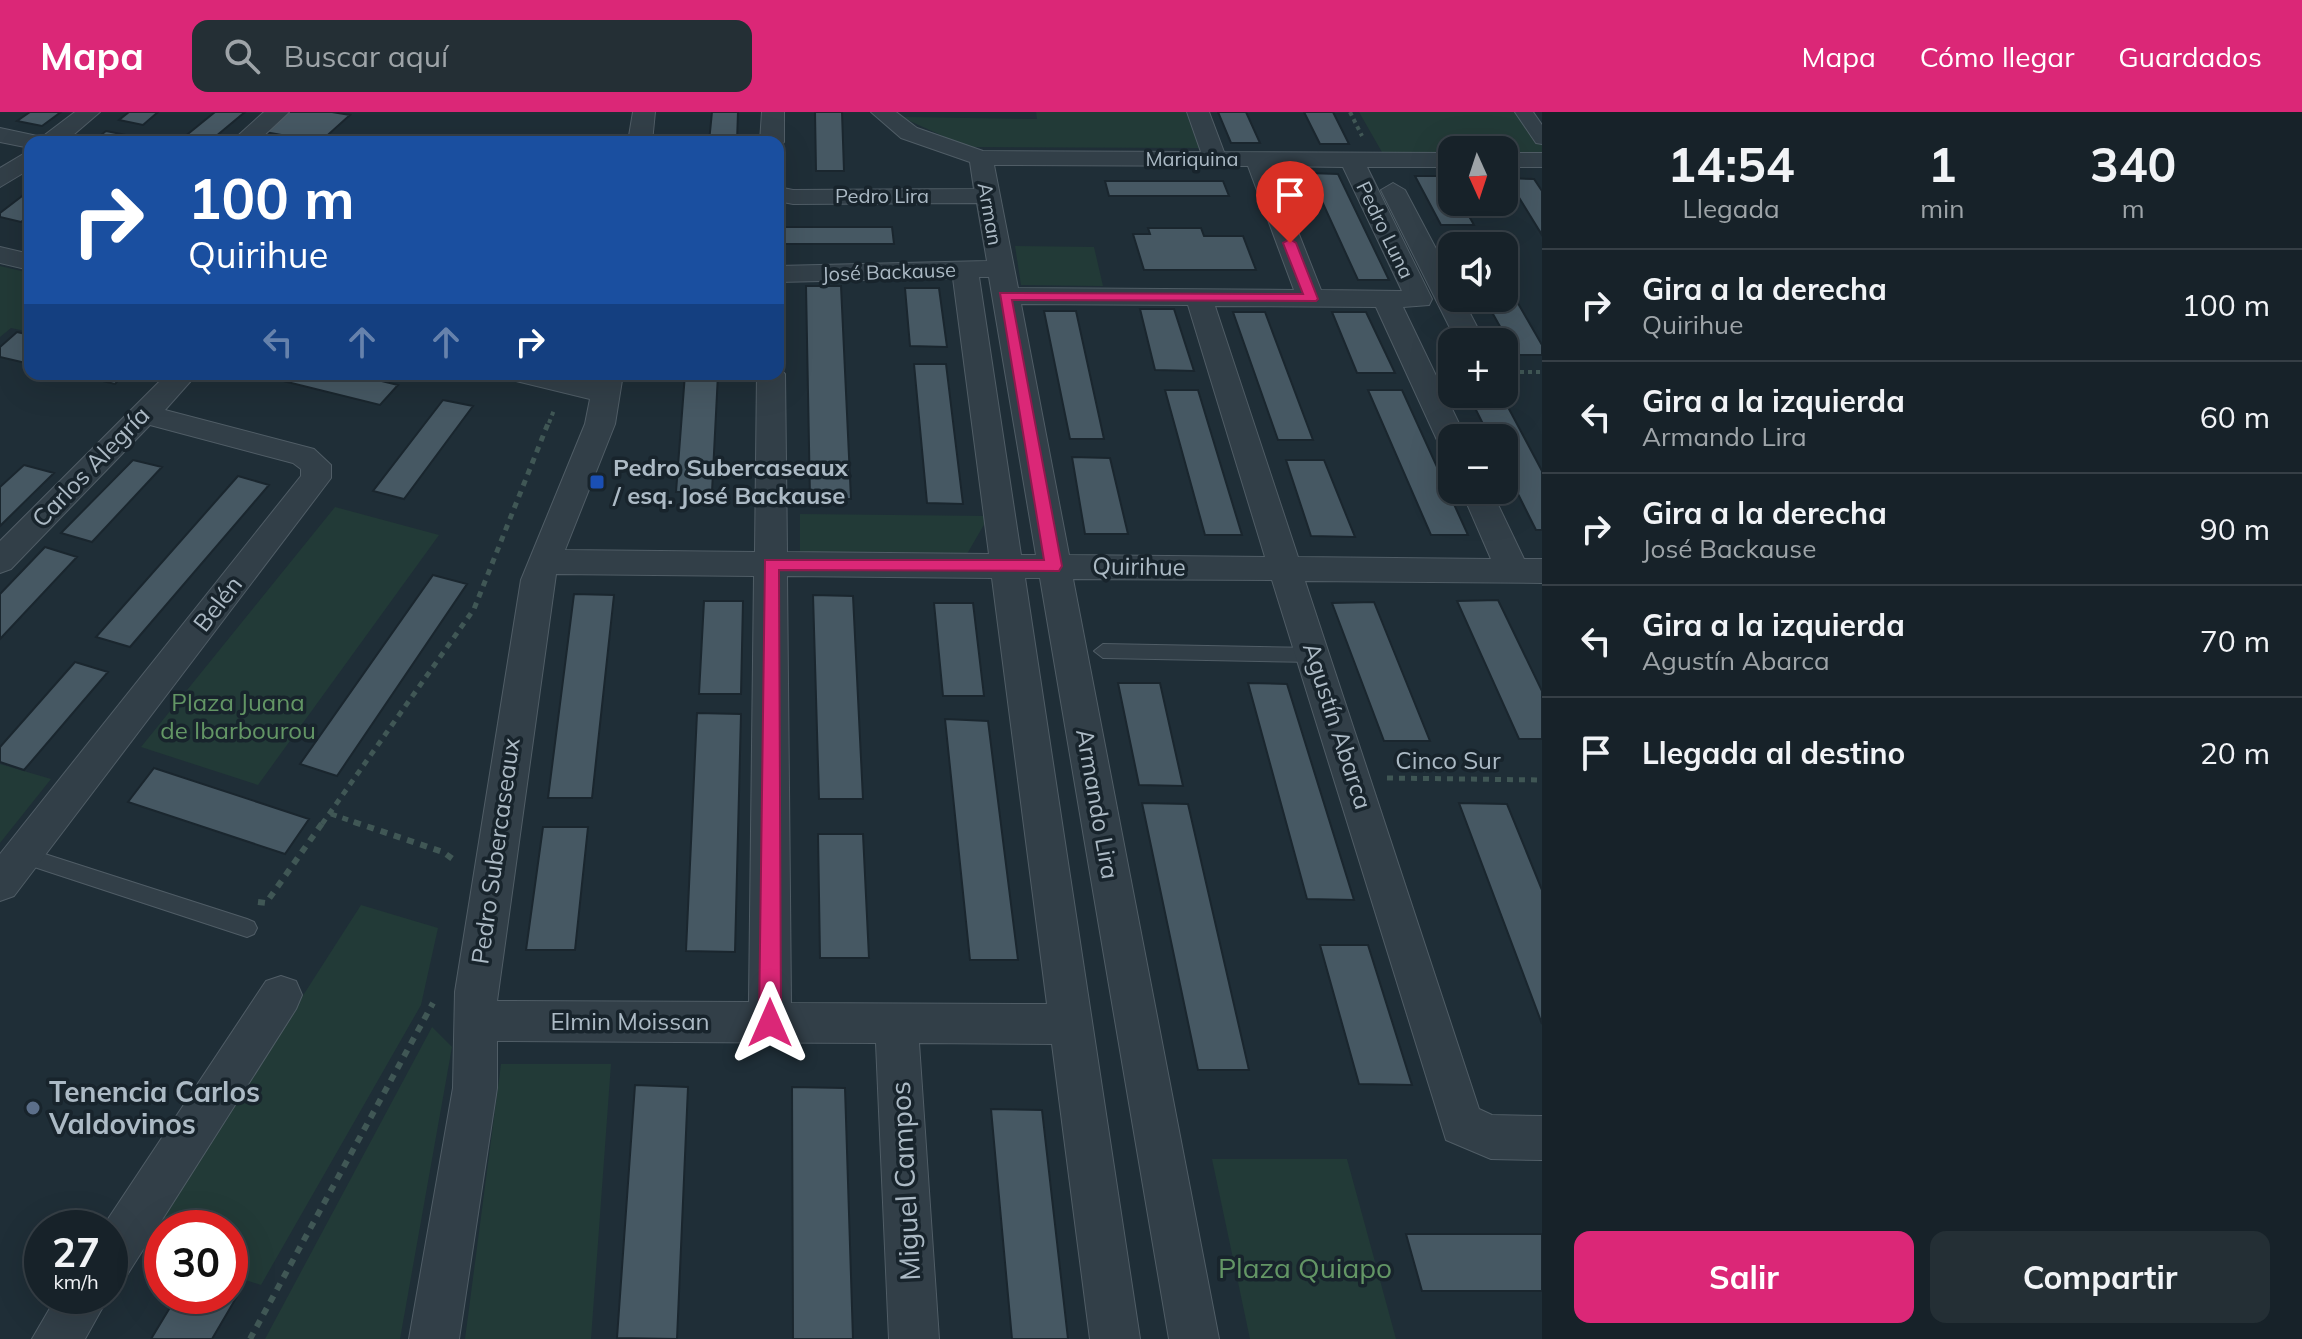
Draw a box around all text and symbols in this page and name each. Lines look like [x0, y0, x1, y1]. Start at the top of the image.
search box [192, 20, 752, 92]
text: Mapa [40, 32, 144, 80]
icon: search [220, 34, 264, 78]
text: Buscar aquí [284, 37, 448, 75]
text: Mapa [1801, 39, 1876, 74]
text: Cómo llegar [1920, 39, 2074, 74]
text: Guardados [2118, 39, 2262, 74]
text: 14:54 [1668, 134, 1795, 194]
text: 1 [1928, 134, 1957, 194]
text: 340 [2090, 134, 2176, 194]
north arrow [1438, 136, 1518, 216]
map controls [1438, 136, 1518, 504]
street label: Mariquina [1145, 146, 1239, 171]
pin [1256, 161, 1324, 243]
text: 100 m [188, 163, 355, 233]
icon: right [56, 168, 160, 272]
icon: arrive [1268, 173, 1312, 217]
street label: Pedro Luna [1351, 177, 1420, 283]
street label: Arman [973, 181, 1008, 247]
street label: Pedro Lira [835, 183, 929, 208]
text: Llegada [1683, 192, 1780, 225]
text: min [1920, 192, 1964, 225]
text: m [2122, 192, 2145, 225]
text: Quirihue [188, 232, 328, 277]
button: sound [1438, 232, 1518, 312]
street label: José Backause [822, 257, 956, 286]
text: Gira a la derecha [1642, 270, 1887, 308]
icon: right [1574, 283, 1618, 327]
text: 100 m [2182, 286, 2270, 324]
text: Quirihue [1642, 308, 1743, 341]
icon: left [256, 320, 300, 364]
icon: ahead [340, 320, 384, 364]
icon: ahead [424, 320, 468, 364]
icon: right [508, 320, 552, 364]
button: + [1438, 328, 1518, 408]
text: Gira a la izquierda [1642, 382, 1905, 420]
icon: left [1574, 395, 1618, 439]
text: 60 m [2200, 398, 2270, 436]
street label: Carlos Alegría [25, 400, 155, 533]
text: Armando Lira [1642, 420, 1807, 453]
button: − [1438, 424, 1518, 504]
place label: Pedro Subercaseaux / esq. José Backause [612, 452, 849, 510]
marker: Pedro Subercaseaux / esq. José Backause [588, 473, 606, 491]
text: Gira a la derecha [1642, 494, 1887, 532]
icon: right [1574, 507, 1618, 551]
text: 90 m [2200, 510, 2270, 548]
text: José Backause [1642, 532, 1816, 565]
street label: Quirihue [1092, 550, 1186, 582]
street label: Belén [186, 570, 248, 637]
text: Gira a la izquierda [1642, 606, 1905, 644]
icon: left [1574, 619, 1618, 663]
text: 70 m [2200, 622, 2270, 660]
street label: Agustín Abarca [1297, 639, 1379, 813]
text: Agustín Abarca [1642, 644, 1830, 677]
park label: Plaza Juana de Ibarbourou [160, 687, 316, 745]
street label: Armando Lira [1070, 726, 1126, 881]
icon: arrive [1574, 731, 1618, 775]
text: Llegada al destino [1642, 734, 1905, 772]
text: 20 m [2200, 734, 2270, 772]
street label: Pedro Subercaseaux [464, 736, 526, 966]
street label: Cinco Sur [1395, 745, 1501, 775]
position arrow [728, 981, 812, 1065]
street label: Elmin Moissan [550, 1006, 710, 1036]
place label: Tenencia Carlos Valdovinos [48, 1074, 260, 1141]
street label: Miguel Campos [882, 1080, 927, 1282]
marker: Tenencia Carlos Valdovinos [24, 1099, 42, 1117]
speed limit sign: 30 [144, 1210, 248, 1314]
text: 27 [52, 1227, 100, 1277]
button: Salir [1574, 1231, 1914, 1323]
button: Compartir [1930, 1231, 2270, 1323]
park label: Plaza Quiapo [1218, 1250, 1392, 1285]
text: km/h [53, 1269, 99, 1294]

